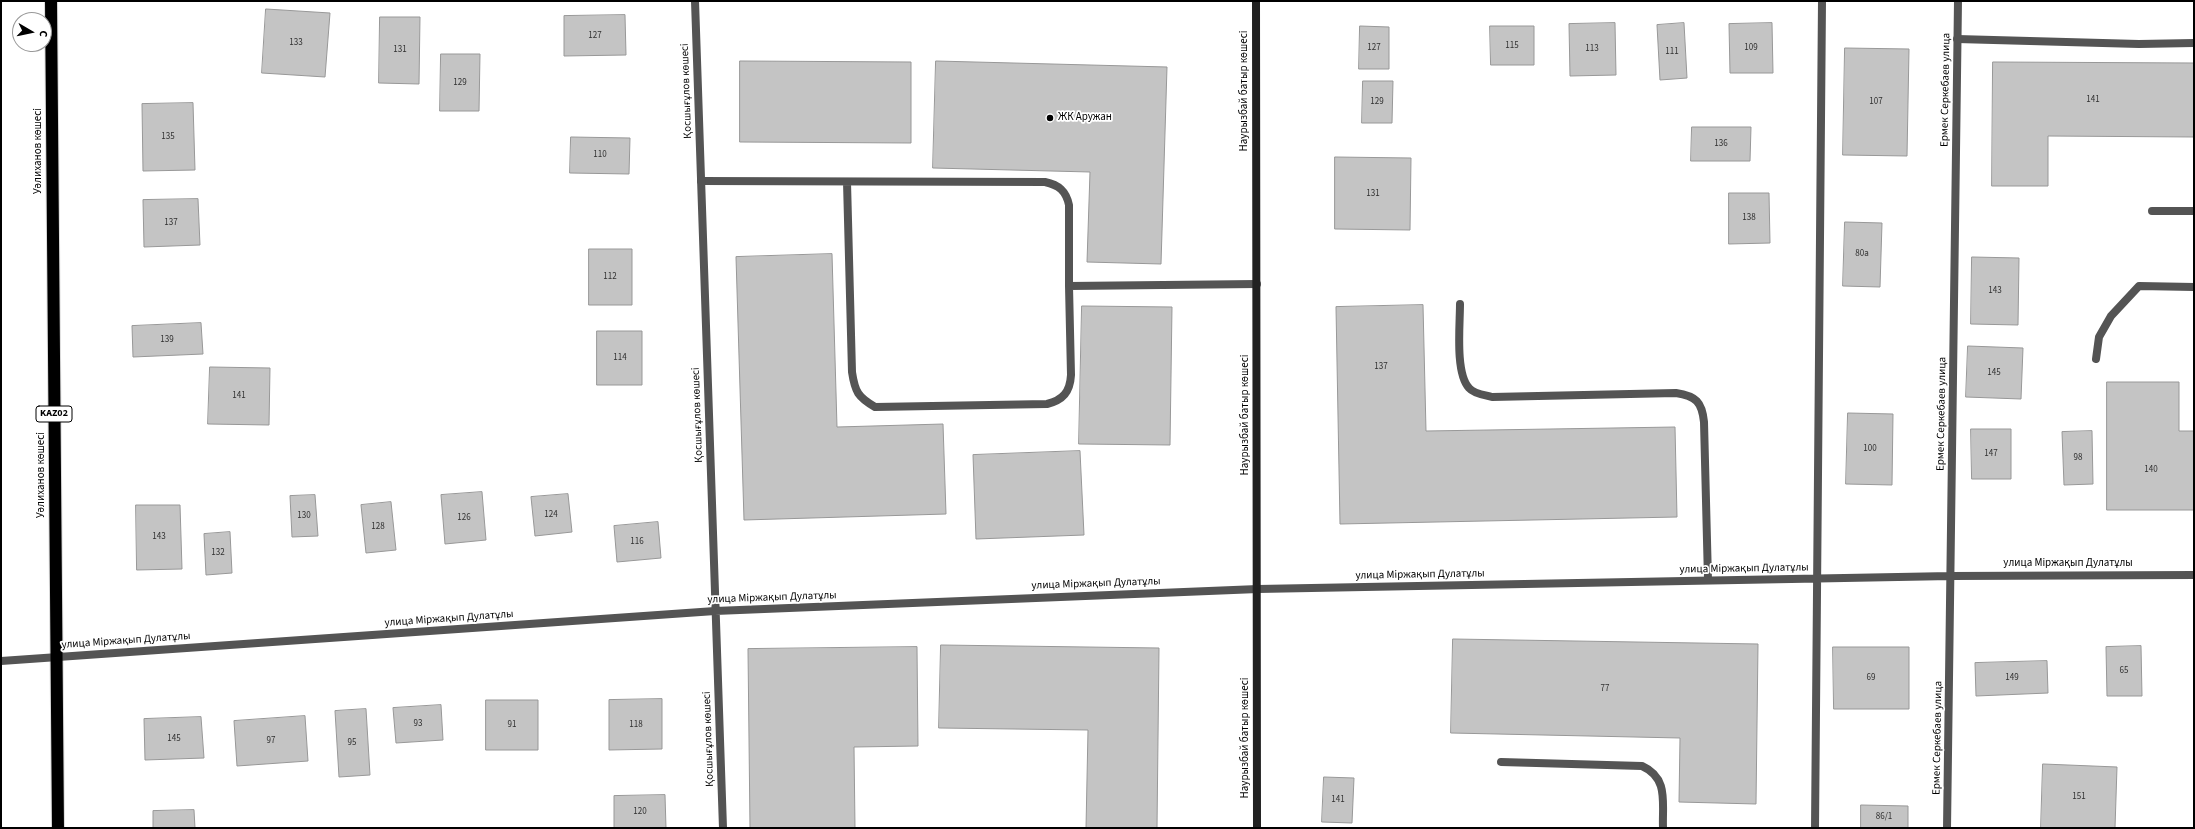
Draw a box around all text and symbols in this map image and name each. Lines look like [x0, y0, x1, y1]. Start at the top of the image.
north arrow [12, 12, 52, 52]
text: С [35, 29, 51, 38]
house number: 127 [588, 31, 602, 41]
street label: Наурызбай батыр көшесі [1238, 31, 1252, 151]
street label: Ермек Серкебаев улица [1938, 33, 1954, 147]
house number: 133 [289, 38, 303, 48]
house number: 115 [1505, 41, 1519, 51]
street label: Қосшығұлов көшесі [679, 43, 695, 139]
house number: 127 [1367, 43, 1381, 53]
house number: 109 [1744, 43, 1758, 53]
house number: 113 [1585, 44, 1599, 54]
house number: 131 [393, 45, 407, 55]
house number: 111 [1665, 47, 1679, 57]
house number: 129 [453, 78, 467, 88]
house number: 141 [2086, 95, 2100, 105]
house number: 129 [1370, 97, 1384, 107]
house number: 107 [1869, 97, 1883, 107]
street label: Уәлиханов көшесі [32, 108, 46, 194]
place label: ЖК Аружан [1058, 111, 1112, 125]
marker: ЖК Аружан [1045, 113, 1055, 123]
house number: 135 [161, 132, 175, 142]
house number: 136 [1714, 139, 1728, 149]
house number: 110 [593, 150, 607, 160]
house number: 131 [1366, 189, 1380, 199]
house number: 138 [1742, 213, 1756, 223]
house number: 137 [164, 218, 178, 228]
house number: 80а [1855, 249, 1869, 259]
house number: 112 [603, 272, 617, 282]
house number: 143 [1988, 286, 2002, 296]
house number: 139 [160, 335, 174, 345]
house number: 114 [613, 353, 627, 363]
street label: Наурызбай батыр көшесі [1239, 355, 1253, 475]
street label: Ермек Серкебаев улица [1934, 357, 1950, 471]
house number: 137 [1374, 362, 1388, 372]
street label: Қосшығұлов көшесі [690, 367, 706, 463]
house number: 145 [1987, 368, 2001, 378]
house number: 141 [232, 391, 246, 401]
road number: KАZ02 [36, 406, 72, 422]
street label: Уәлиханов көшесі [35, 432, 49, 518]
house number: 100 [1863, 444, 1877, 454]
house number: 147 [1984, 449, 1998, 459]
house number: 98 [2074, 453, 2082, 463]
house number: 140 [2144, 465, 2158, 475]
house number: 124 [544, 510, 558, 520]
house number: 130 [297, 511, 311, 521]
house number: 126 [457, 513, 471, 523]
house number: 128 [371, 522, 385, 532]
house number: 143 [152, 532, 166, 542]
house number: 116 [630, 537, 644, 547]
house number: 132 [211, 548, 225, 558]
street label: улица Міржақып Дулатұлы [2003, 557, 2133, 571]
street label: улица Міржақып Дулатұлы [1679, 561, 1809, 577]
street label: улица Міржақып Дулатұлы [1355, 567, 1485, 583]
street label: улица Міржақып Дулатұлы [1031, 575, 1161, 593]
street label: улица Міржақып Дулатұлы [707, 589, 837, 607]
street label: улица Міржақып Дулатұлы [384, 608, 514, 630]
street label: улица Міржақып Дулатұлы [61, 630, 191, 652]
house number: 65 [2120, 666, 2128, 676]
house number: 69 [1867, 673, 1875, 683]
house number: 149 [2005, 673, 2019, 683]
street label: Наурызбай батыр көшесі [1239, 678, 1253, 798]
street label: Ермек Серкебаев улица [1930, 681, 1946, 795]
house number: 77 [1601, 684, 1609, 694]
street label: Қосшығұлов көшесі [701, 691, 717, 787]
house number: 93 [414, 719, 422, 729]
house number: 91 [508, 720, 516, 730]
house number: 118 [629, 720, 643, 730]
house number: 145 [167, 734, 181, 744]
house number: 97 [267, 736, 275, 746]
house number: 95 [348, 738, 356, 748]
house number: 151 [2072, 792, 2086, 802]
house number: 141 [1331, 795, 1345, 805]
house number: 120 [633, 807, 647, 817]
house number: 86/1 [1876, 812, 1892, 822]

